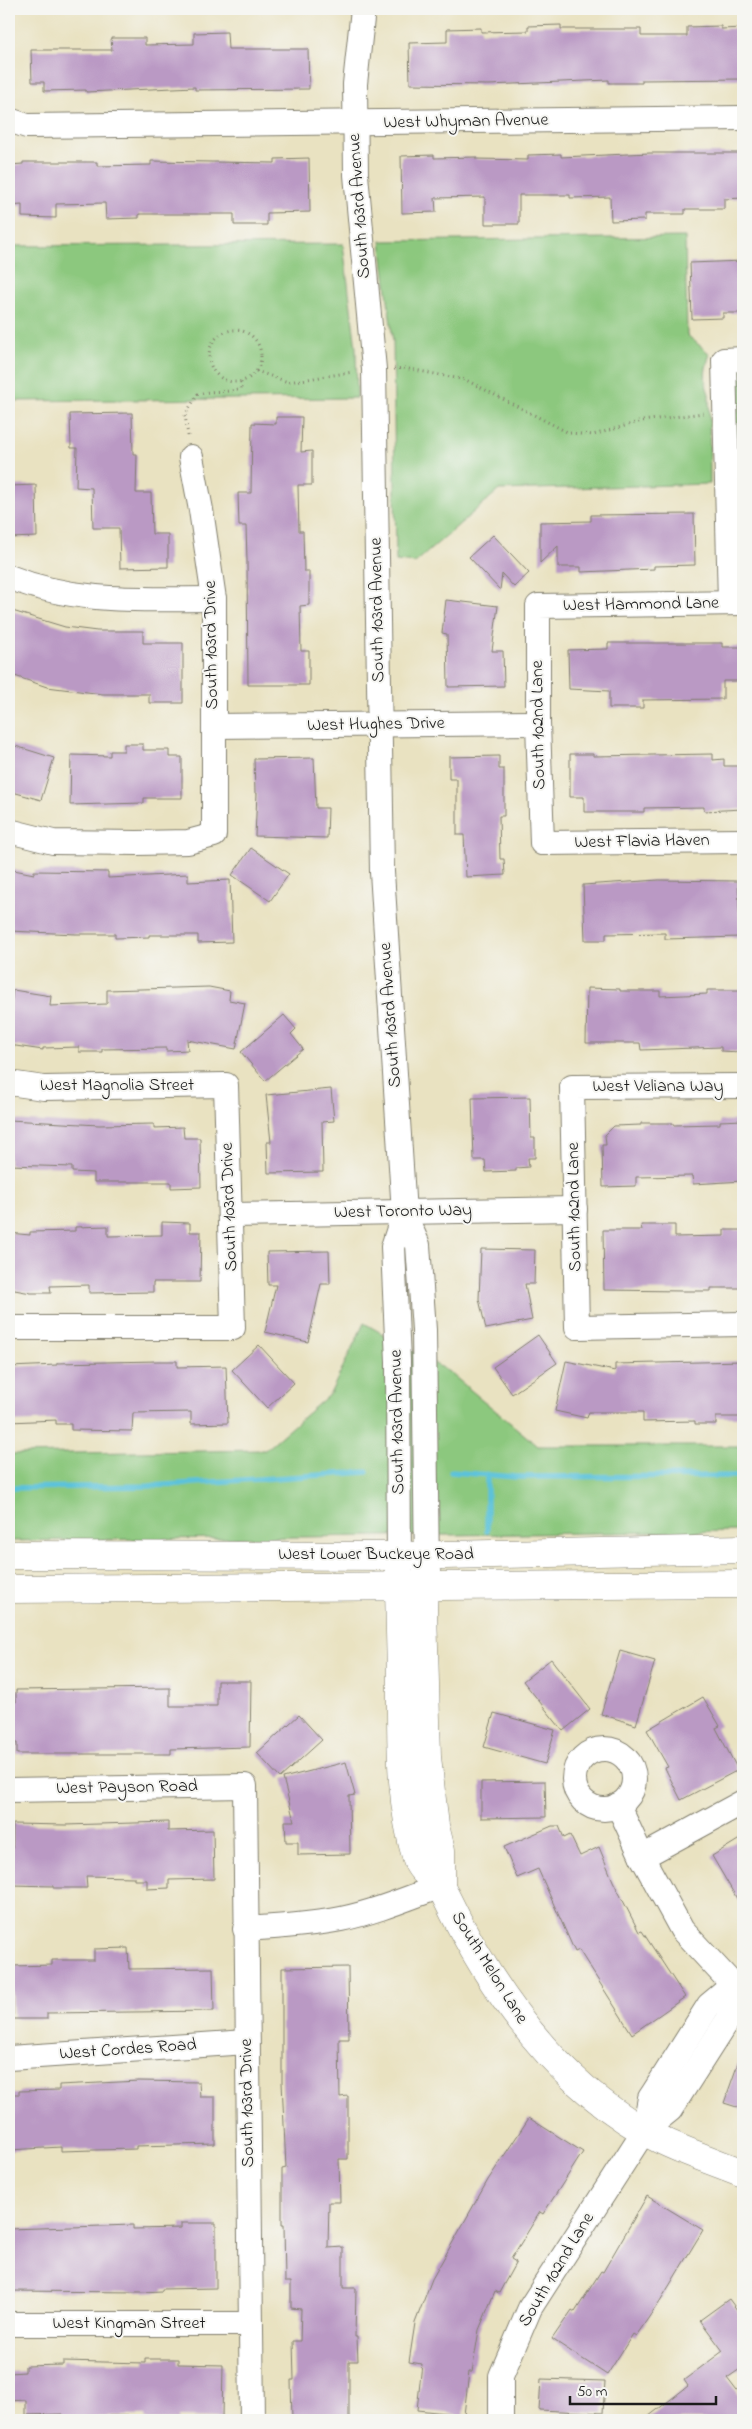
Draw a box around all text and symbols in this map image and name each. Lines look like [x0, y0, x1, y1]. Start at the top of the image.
street label: West Whyman Avenue [383, 108, 550, 136]
street label: South 103rd Avenue [342, 132, 378, 279]
street label: South 103rd Avenue [364, 536, 392, 683]
street label: South 103rd Drive [198, 579, 226, 710]
street label: West Hammond Lane [563, 591, 720, 619]
street label: South 102nd Lane [525, 659, 553, 790]
street label: West Hughes Drive [307, 711, 446, 740]
street label: West Flavia Haven [574, 828, 710, 856]
street label: South 103rd Avenue [373, 941, 409, 1088]
street label: West Magnolia Street [40, 1073, 194, 1100]
street label: West Veliana Way [592, 1074, 724, 1100]
street label: South 103rd Drive [215, 1141, 245, 1272]
street label: South 102nd Lane [561, 1141, 589, 1272]
street label: West Toronto Way [334, 1198, 472, 1226]
street label: South 103rd Avenue [384, 1348, 412, 1495]
street label: West Lower Buckeye Road [278, 1542, 474, 1568]
street label: West Payson Road [56, 1774, 198, 1802]
street label: South Melon Lane [444, 1907, 535, 2030]
street label: West Cordes Road [58, 2032, 198, 2068]
street label: South 103rd Drive [234, 2037, 262, 2168]
street label: South 102nd Lane [513, 2207, 602, 2332]
street label: West Kingman Street [52, 2311, 206, 2338]
scale bar [570, 2374, 716, 2406]
text: 50 m [577, 2381, 608, 2403]

